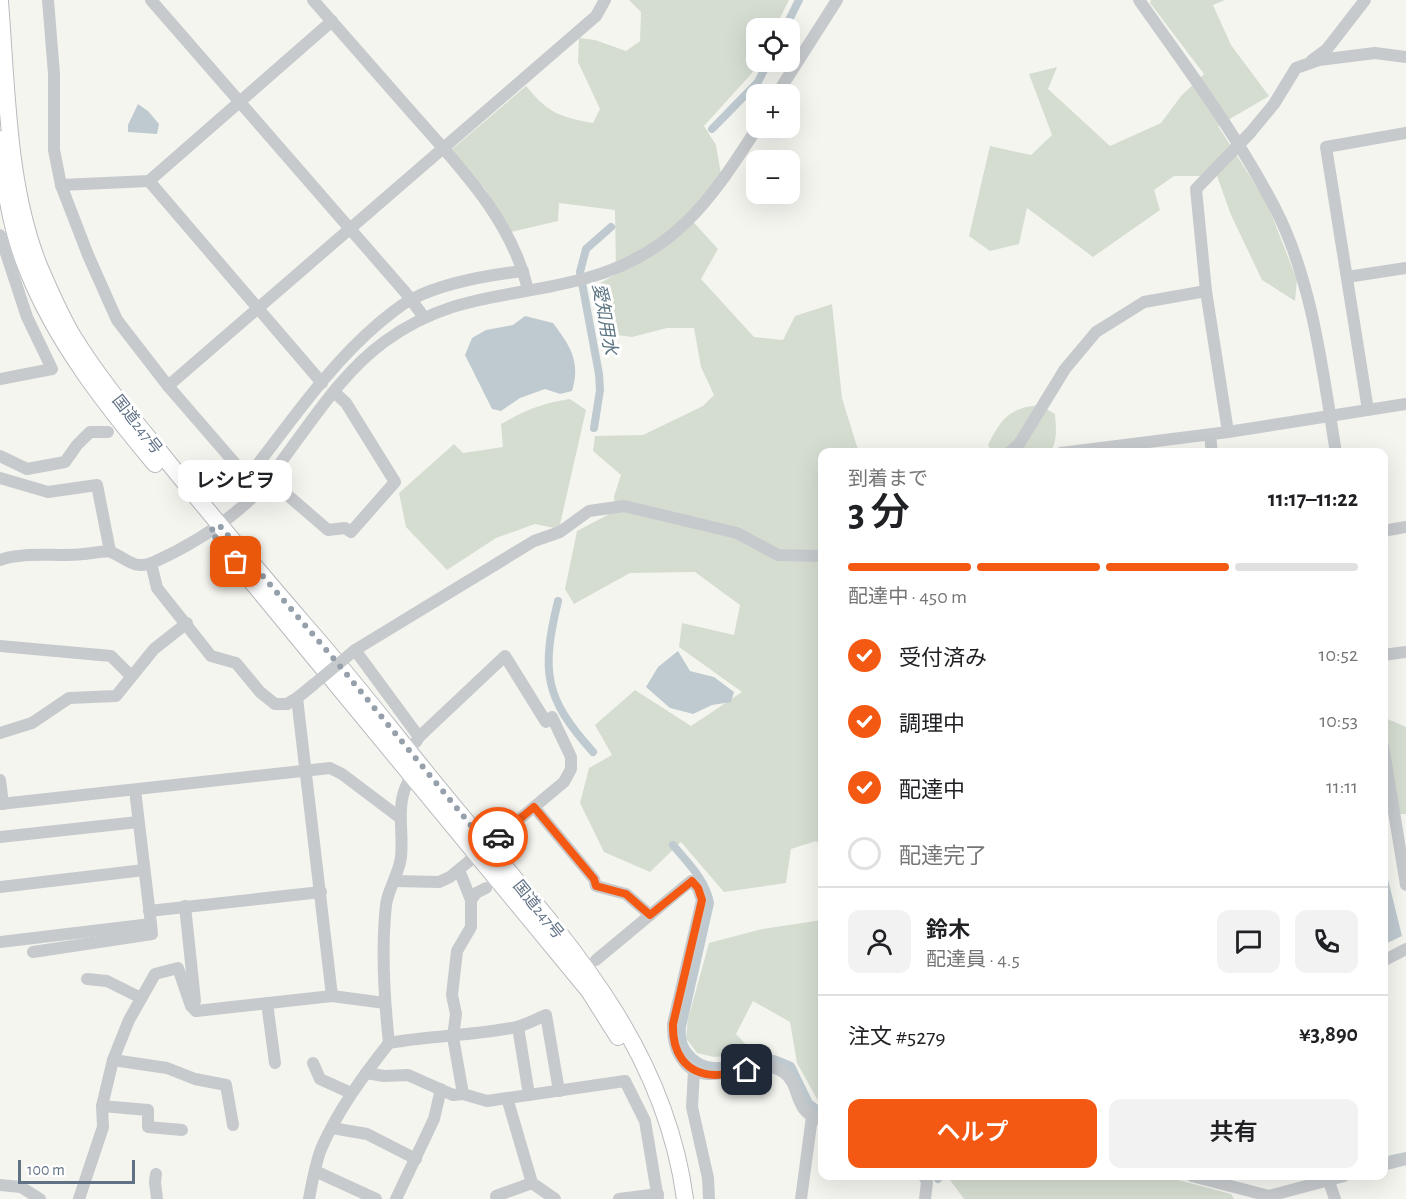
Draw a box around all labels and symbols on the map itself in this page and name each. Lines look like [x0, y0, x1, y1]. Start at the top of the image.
water label: 愛知用水 [589, 282, 621, 358]
street label: 国道247号 [109, 392, 166, 457]
callout: レシピヲ [179, 460, 293, 502]
pin [210, 536, 261, 587]
courier [468, 807, 528, 867]
street label: 国道247号 [510, 877, 567, 942]
pin [721, 1044, 772, 1095]
scale bar [18, 1157, 135, 1184]

